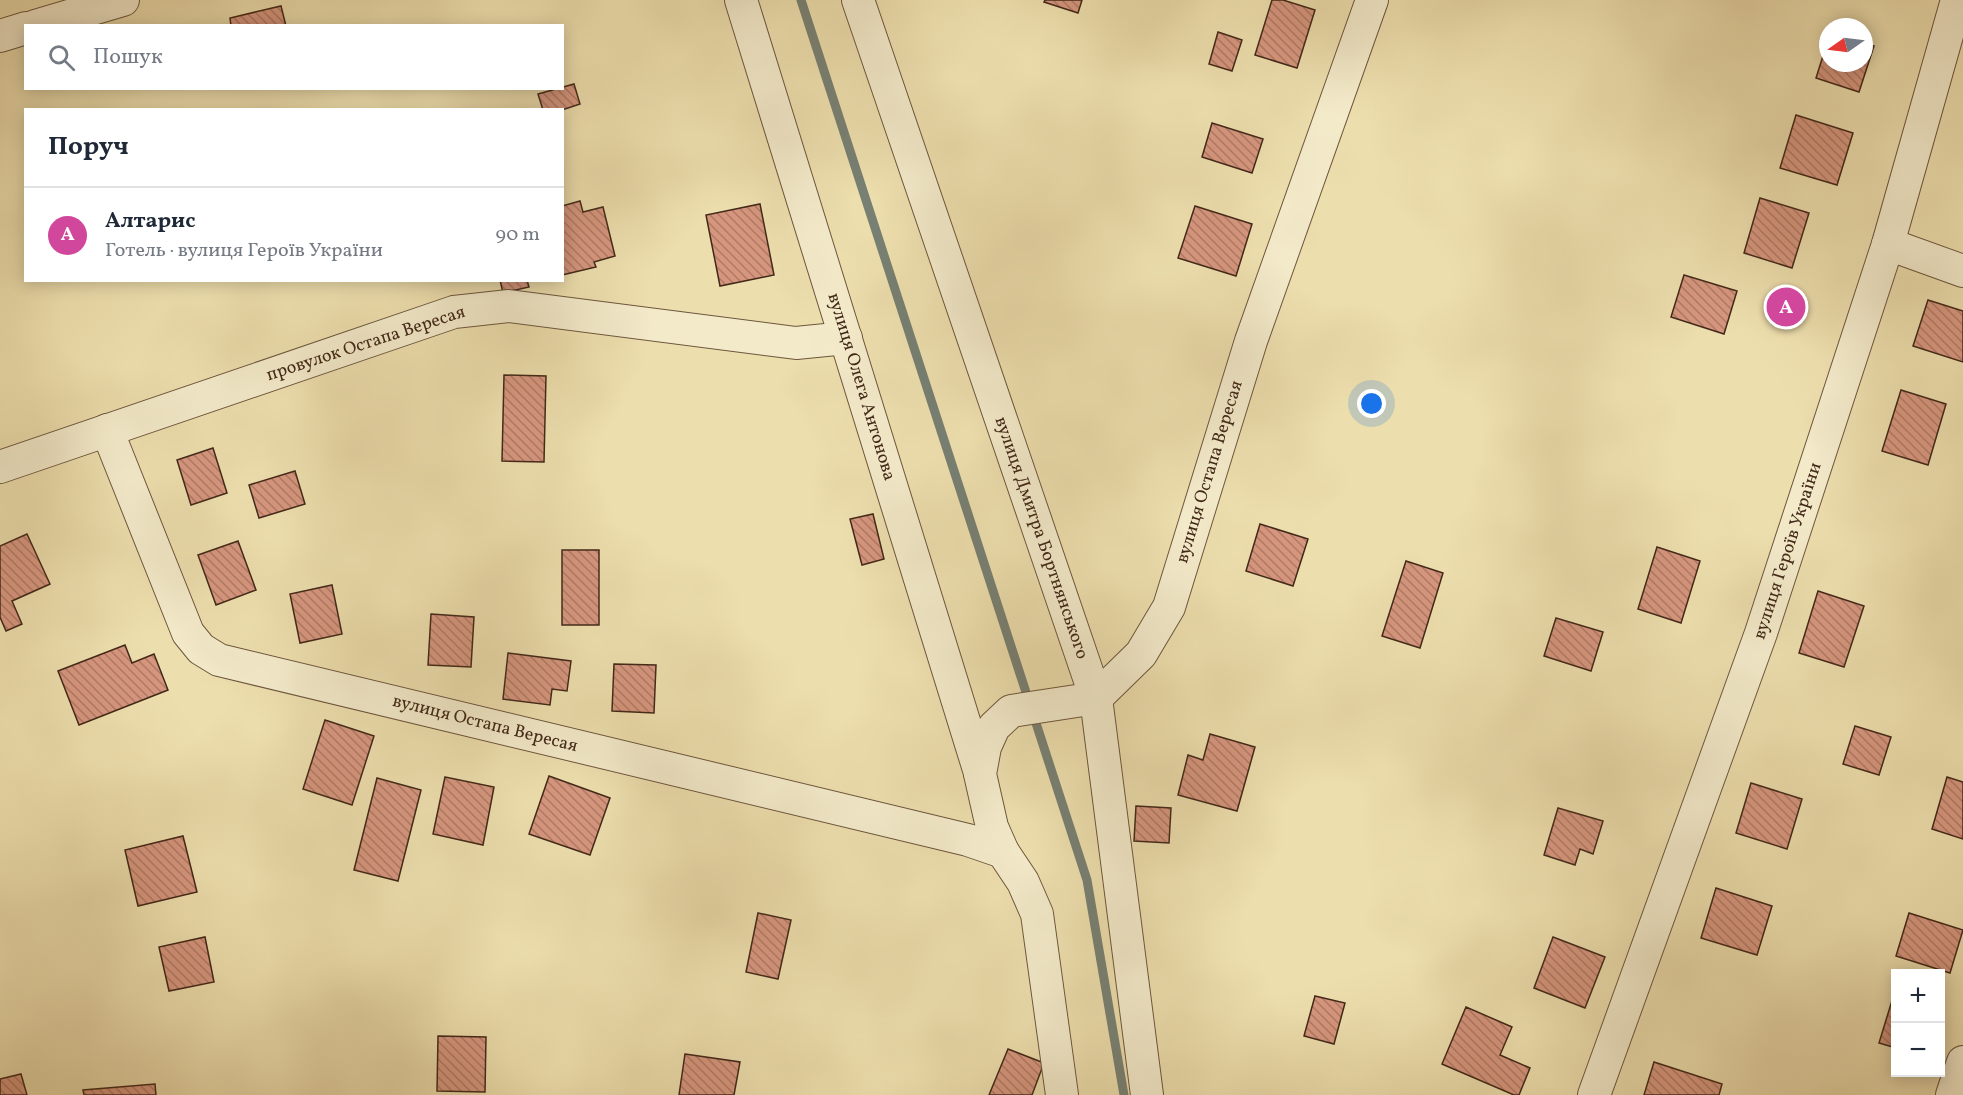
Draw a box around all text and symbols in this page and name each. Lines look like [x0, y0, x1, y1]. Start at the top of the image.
north arrow [1819, 18, 1873, 72]
search box [24, 24, 564, 90]
icon: search [45, 41, 78, 74]
text: Пошук [93, 42, 163, 73]
text: Поруч [48, 129, 129, 165]
text: Алтарис [105, 206, 195, 237]
text: A [60, 221, 75, 249]
text: 90 m [496, 221, 540, 249]
text: Готель · вулиця Героїв України [105, 237, 383, 265]
pin: A [1766, 284, 1806, 330]
street label: вулиця Олега Антонова [821, 290, 902, 484]
street label: провулок Остапа Вересая [263, 300, 469, 388]
street label: вулиця Остапа Вересая [1170, 378, 1250, 566]
your location [1357, 389, 1386, 418]
street label: вулиця Дмитра Бортнянського [988, 413, 1094, 663]
street label: вулиця Героїв України [1748, 459, 1828, 643]
street label: вулиця Остапа Вересая [390, 689, 580, 759]
map controls [1891, 969, 1945, 1077]
button: + [1891, 969, 1945, 1023]
button: − [1891, 1023, 1945, 1077]

